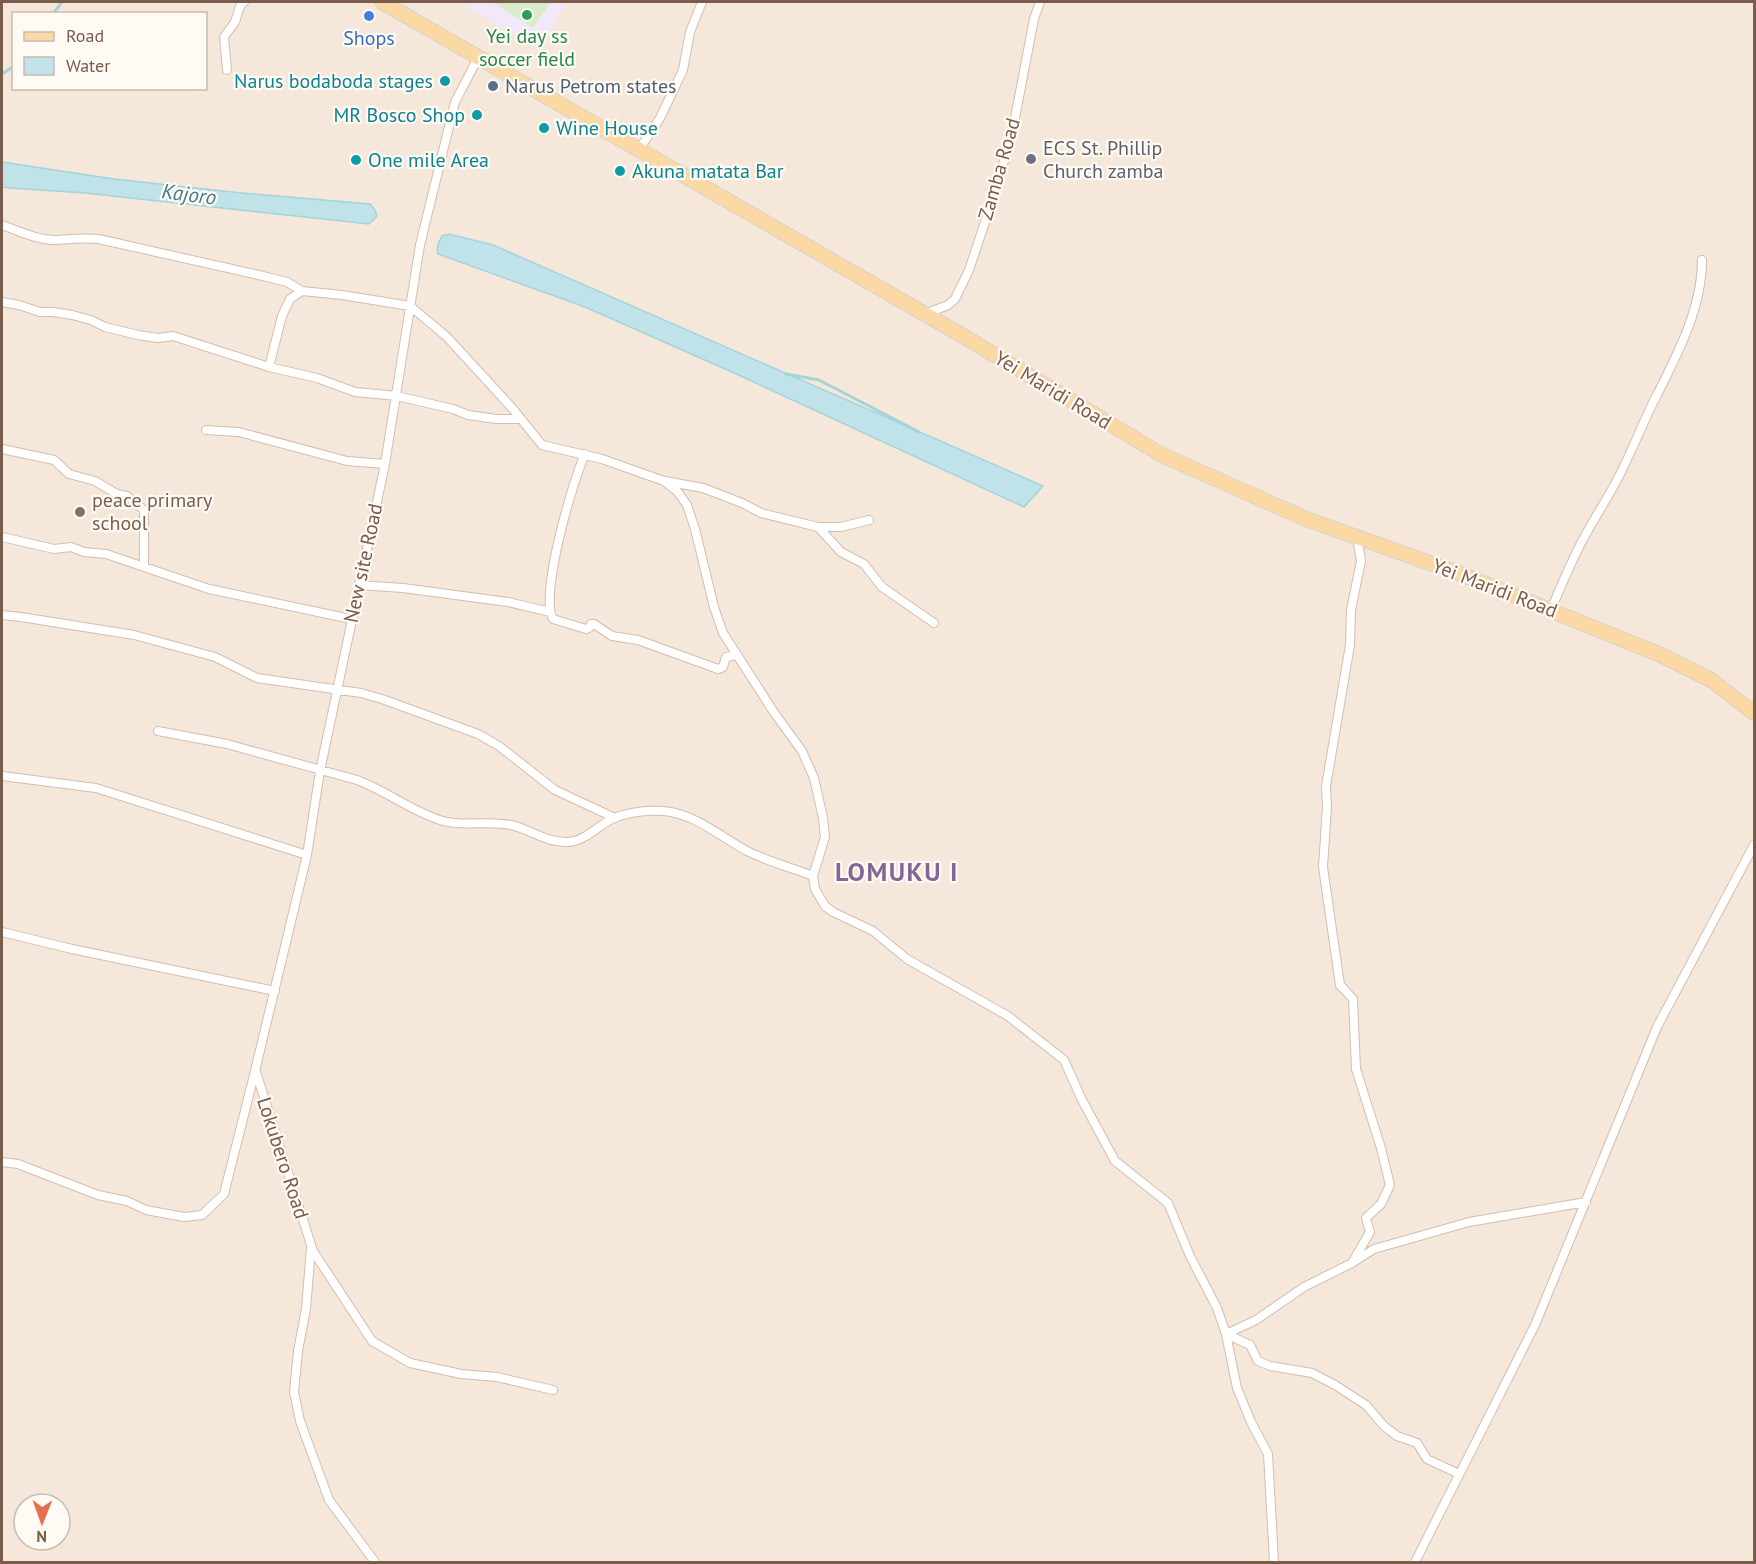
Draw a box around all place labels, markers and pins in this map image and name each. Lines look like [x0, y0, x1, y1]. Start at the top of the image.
marker: Yei day ss soccer field [520, 8, 534, 22]
marker: Shops [362, 9, 376, 23]
place label: Yei day ss soccer field [479, 23, 575, 72]
place label: Shops [343, 25, 395, 51]
place label: Narus bodaboda stages [234, 68, 433, 94]
place label: Narus Petrom states [505, 73, 676, 99]
marker: Narus bodaboda stages [438, 74, 452, 88]
marker: Narus Petrom states [486, 79, 500, 93]
place label: MR Bosco Shop [333, 102, 465, 128]
marker: MR Bosco Shop [470, 108, 484, 122]
place label: Wine House [556, 115, 658, 141]
marker: Wine House [537, 121, 551, 135]
place label: ECS St. Phillip Church zamba [1043, 135, 1163, 184]
place label: One mile Area [368, 147, 489, 173]
marker: ECS St. Phillip Church zamba [1024, 152, 1038, 166]
marker: One mile Area [349, 153, 363, 167]
place label: Akuna matata Bar [632, 158, 784, 184]
marker: Akuna matata Bar [613, 164, 627, 178]
place label: peace primary school [92, 487, 213, 536]
marker: peace primary school [73, 505, 87, 519]

